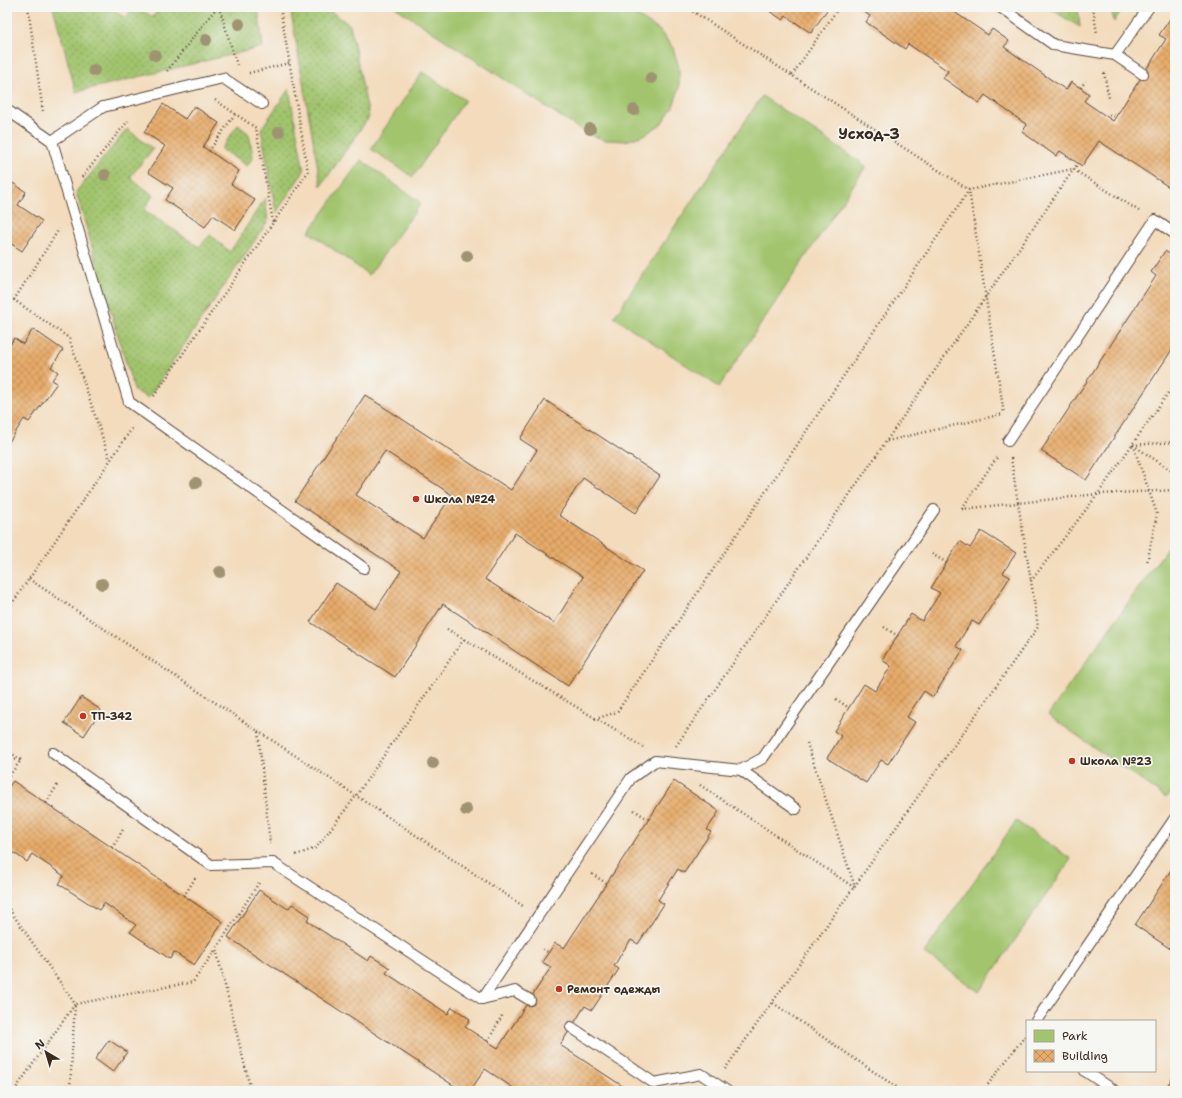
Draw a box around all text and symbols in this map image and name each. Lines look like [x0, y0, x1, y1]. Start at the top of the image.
district label: Усход-3 [838, 124, 900, 144]
place label: Школа №24 [424, 492, 496, 507]
marker: Школа №24 [411, 494, 421, 504]
place label: ТП-342 [91, 709, 132, 724]
marker: ТП-342 [78, 711, 88, 721]
place label: Школа №23 [1080, 754, 1152, 769]
marker: Школа №23 [1067, 756, 1077, 766]
place label: Ремонт одежды [567, 982, 661, 997]
marker: Ремонт одежды [554, 984, 564, 994]
legend [1026, 1020, 1156, 1072]
text: Park [1062, 1028, 1088, 1044]
north arrow [26, 1032, 66, 1072]
text: N [32, 1036, 48, 1053]
text: Building [1062, 1048, 1108, 1064]

